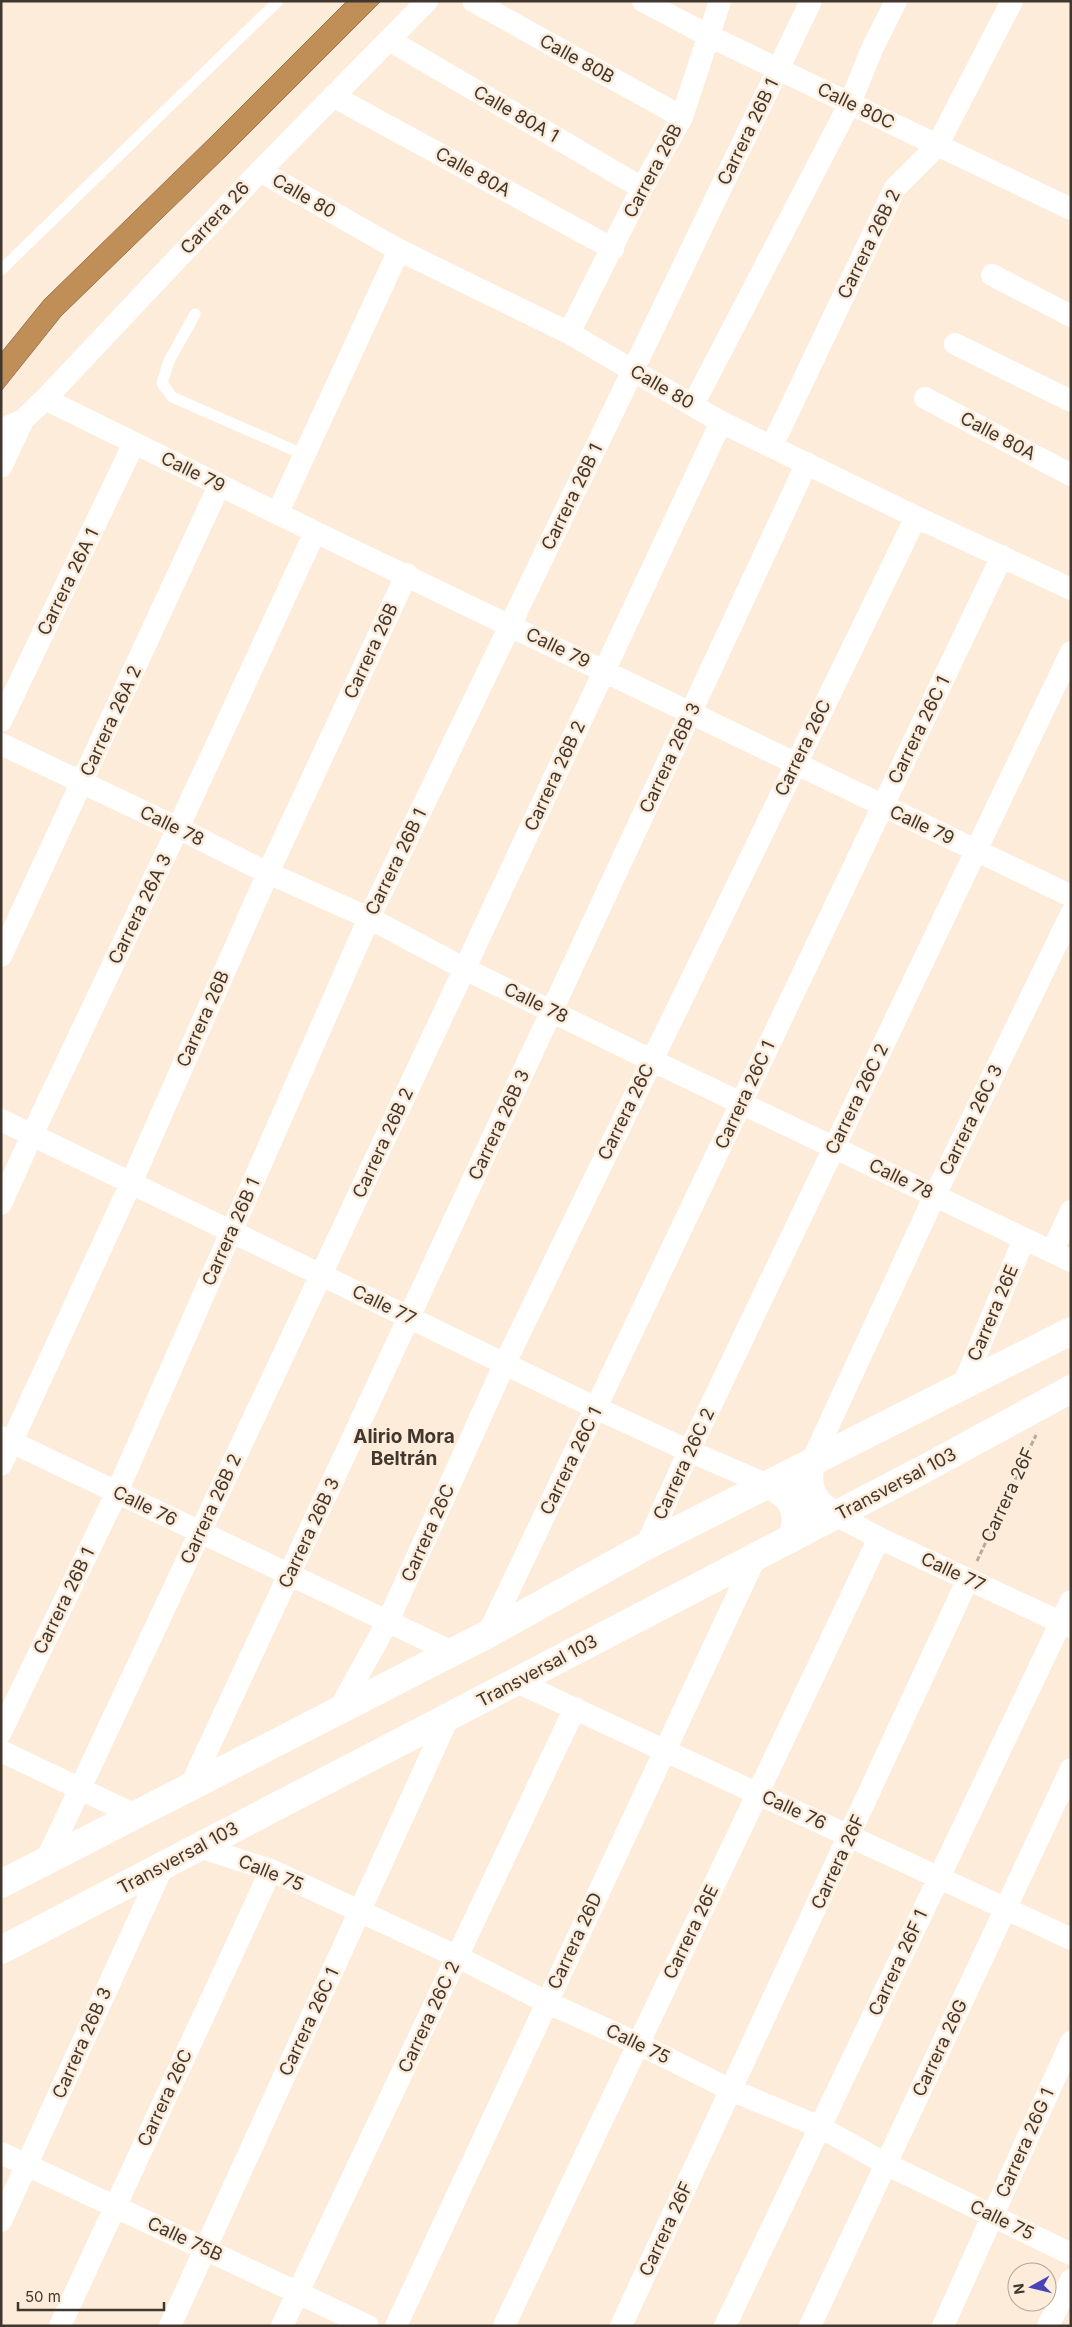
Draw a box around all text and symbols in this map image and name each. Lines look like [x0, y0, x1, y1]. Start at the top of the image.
street label: Calle 80B [536, 30, 618, 88]
street label: Carrera 26B 1 [713, 75, 782, 188]
street label: Calle 80C [814, 78, 898, 133]
street label: Calle 80A 1 [470, 81, 563, 146]
street label: Carrera 26B [619, 120, 686, 221]
street label: Calle 80A [432, 142, 514, 201]
street label: Calle 80 [269, 169, 340, 222]
street label: Carrera 26 [176, 177, 253, 258]
street label: Carrera 26B 2 [833, 186, 904, 302]
street label: Calle 80 [627, 360, 698, 413]
street label: Calle 80A [957, 407, 1040, 464]
street label: Carrera 26B 1 [537, 440, 606, 553]
street label: Calle 79 [158, 447, 229, 496]
street label: Carrera 26A 1 [33, 525, 102, 639]
street label: Carrera 26B [339, 600, 402, 702]
street label: Calle 79 [523, 623, 594, 672]
street label: Carrera 26A 2 [76, 662, 145, 780]
street label: Carrera 26C 1 [883, 673, 954, 787]
street label: Carrera 26C [770, 696, 835, 799]
street label: Carrera 26B 3 [635, 699, 704, 816]
street label: Carrera 26B 2 [520, 717, 589, 834]
street label: Calle 78 [137, 801, 208, 850]
street label: Calle 79 [887, 801, 958, 849]
street label: Carrera 26B 1 [361, 805, 430, 918]
street label: Carrera 26A 3 [104, 850, 175, 967]
street label: Carrera 26B [172, 967, 233, 1070]
street label: Calle 78 [501, 978, 572, 1027]
street label: Carrera 26C 1 [710, 1037, 779, 1152]
street label: Carrera 26C 2 [821, 1040, 892, 1158]
street label: Carrera 26C [593, 1060, 658, 1163]
street label: Carrera 26C 3 [935, 1061, 1006, 1179]
street label: Carrera 26B 3 [464, 1066, 533, 1183]
street label: Carrera 26B 2 [348, 1084, 417, 1201]
street label: Calle 78 [866, 1154, 937, 1203]
street label: Carrera 26B 1 [197, 1175, 264, 1289]
street label: Carrera 26E [963, 1262, 1022, 1364]
street label: Calle 77 [349, 1280, 420, 1329]
street label: Carrera 26C 1 [535, 1404, 606, 1518]
street label: Carrera 26C 2 [649, 1405, 719, 1523]
district label: Alirio Mora Beltrán [353, 1425, 455, 1470]
street label: Transversal 103 [832, 1443, 960, 1524]
street label: Carrera 26F [976, 1444, 1039, 1545]
street label: Carrera 26B 2 [176, 1450, 245, 1567]
street label: Carrera 26B 3 [274, 1474, 343, 1591]
street label: Calle 76 [110, 1481, 181, 1530]
street label: Carrera 26C [397, 1481, 458, 1585]
street label: Carrera 26B 1 [29, 1544, 98, 1657]
street label: Calle 77 [918, 1548, 989, 1595]
street label: Transversal 103 [473, 1630, 601, 1711]
street label: Calle 76 [759, 1786, 830, 1834]
street label: Carrera 26F [806, 1811, 869, 1912]
street label: Transversal 103 [114, 1817, 242, 1898]
street label: Calle 75 [236, 1850, 307, 1895]
street label: Carrera 26E [659, 1881, 722, 1982]
street label: Carrera 26D [543, 1889, 606, 1993]
street label: Carrera 26F 1 [864, 1907, 931, 2019]
street label: Carrera 26C 2 [394, 1958, 464, 2076]
street label: Carrera 26C 1 [274, 1964, 343, 2079]
street label: Carrera 26B 3 [48, 1984, 115, 2102]
street label: Carrera 26G [908, 1996, 971, 2100]
street label: Calle 75 [603, 2019, 674, 2068]
street label: Carrera 26C [133, 2046, 196, 2150]
street label: Carrera 26G 1 [991, 2085, 1058, 2201]
street label: Carrera 26F [634, 2178, 697, 2279]
street label: Calle 75 [967, 2195, 1038, 2244]
street label: Calle 75B [144, 2212, 226, 2265]
north arrow [1007, 2262, 1057, 2312]
scale bar [18, 2280, 164, 2312]
text: N [1009, 2282, 1028, 2295]
text: 50 m [25, 2287, 61, 2306]

